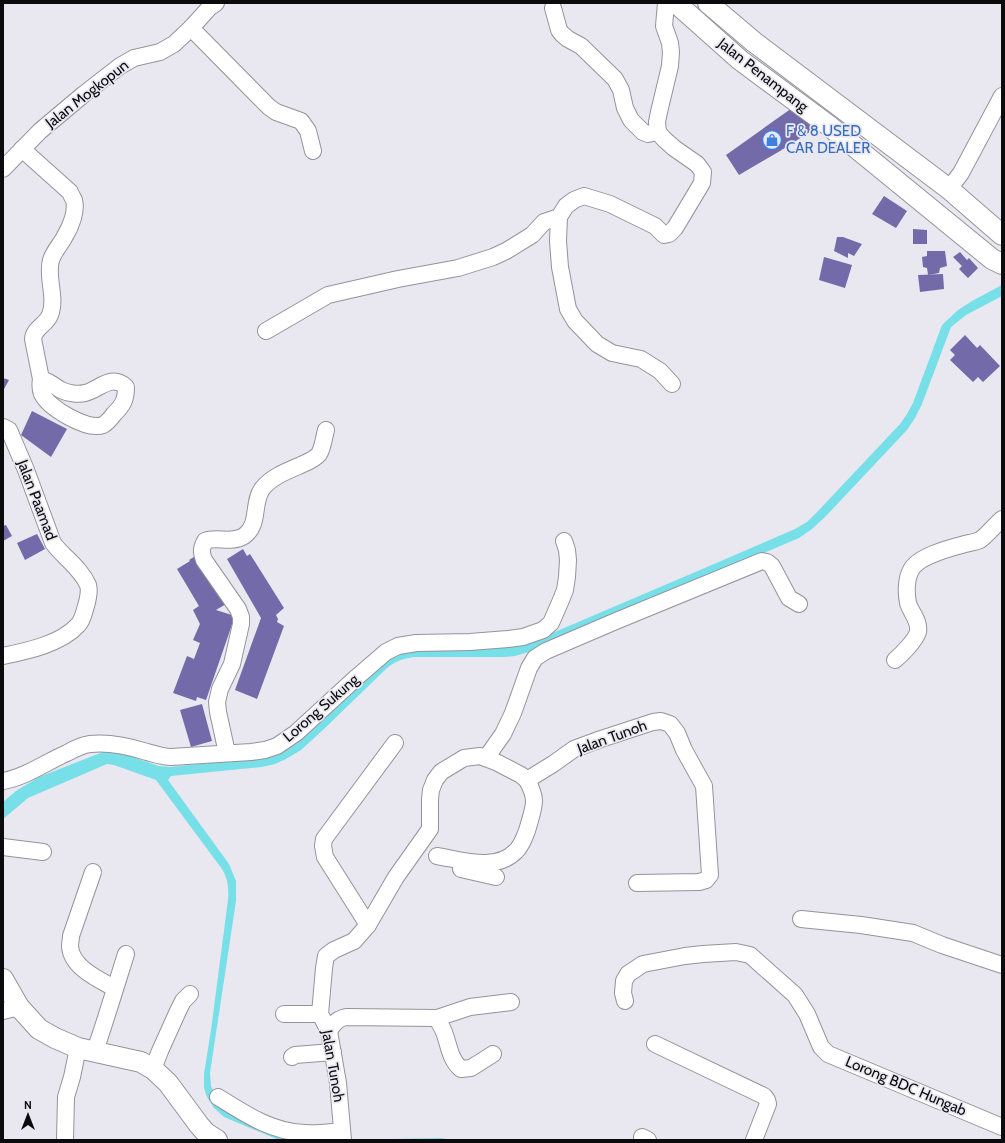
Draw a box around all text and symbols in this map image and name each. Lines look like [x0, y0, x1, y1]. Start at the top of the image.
street label: Jalan Penampang [713, 34, 812, 116]
street label: Jalan Mogkopun [41, 56, 132, 133]
place label: F & 8 USED CAR DEALER [786, 122, 870, 157]
shop icon: F & 8 USED CAR DEALER [761, 129, 783, 151]
street label: Jalan Paamad [13, 456, 61, 543]
street label: Lorong Sukung [279, 670, 363, 746]
street label: Jalan Tunoh [574, 716, 649, 758]
street label: Jalan Tunoh [318, 1028, 348, 1103]
street label: Lorong BDC Hungab [843, 1052, 969, 1120]
north arrow [8, 1095, 48, 1135]
text: N [24, 1098, 32, 1112]

